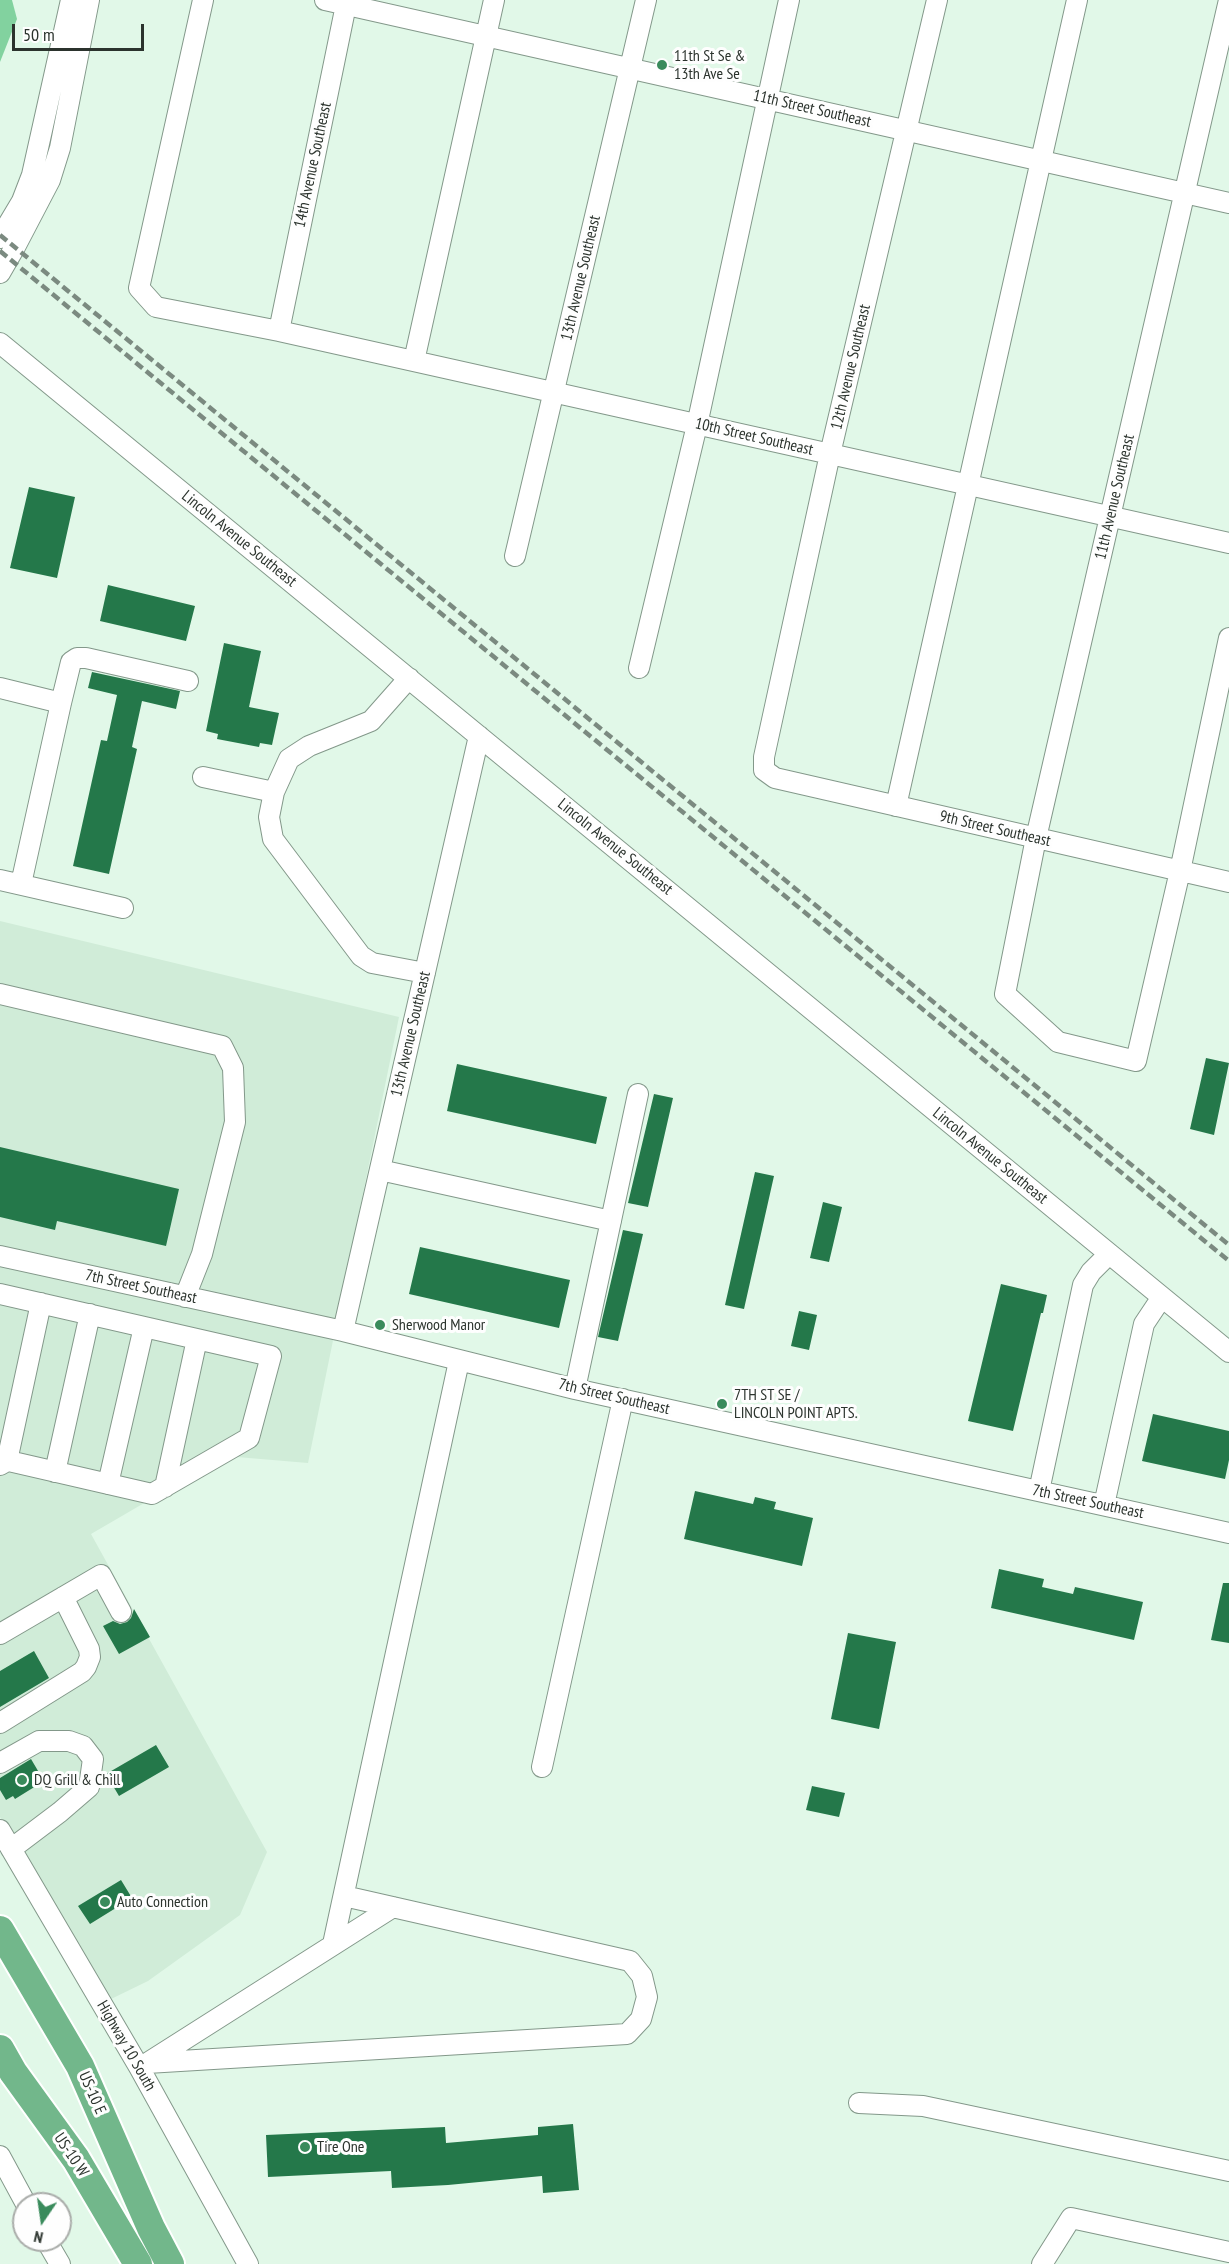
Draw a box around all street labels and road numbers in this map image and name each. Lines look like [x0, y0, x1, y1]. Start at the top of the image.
street label: 11th Street Southeast [751, 86, 873, 132]
street label: 14th Avenue Southeast [290, 100, 336, 230]
street label: 13th Avenue Southeast [557, 213, 605, 343]
street label: 12th Avenue Southeast [827, 302, 875, 432]
street label: 10th Street Southeast [693, 414, 815, 460]
street label: 11th Avenue Southeast [1091, 432, 1139, 562]
street label: Lincoln Avenue Southeast [178, 487, 300, 591]
street label: Lincoln Avenue Southeast [554, 795, 676, 899]
street label: 9th Street Southeast [938, 807, 1052, 851]
street label: 13th Avenue Southeast [387, 969, 435, 1099]
street label: Lincoln Avenue Southeast [929, 1104, 1051, 1208]
street label: 7th Street Southeast [84, 1266, 198, 1308]
street label: 7th Street Southeast [557, 1375, 671, 1419]
street label: 7th Street Southeast [1031, 1481, 1145, 1523]
street label: Highway 10 South [92, 1997, 160, 2095]
street label: US-10 E [74, 2069, 110, 2117]
street label: US-10 W [50, 2130, 92, 2180]

